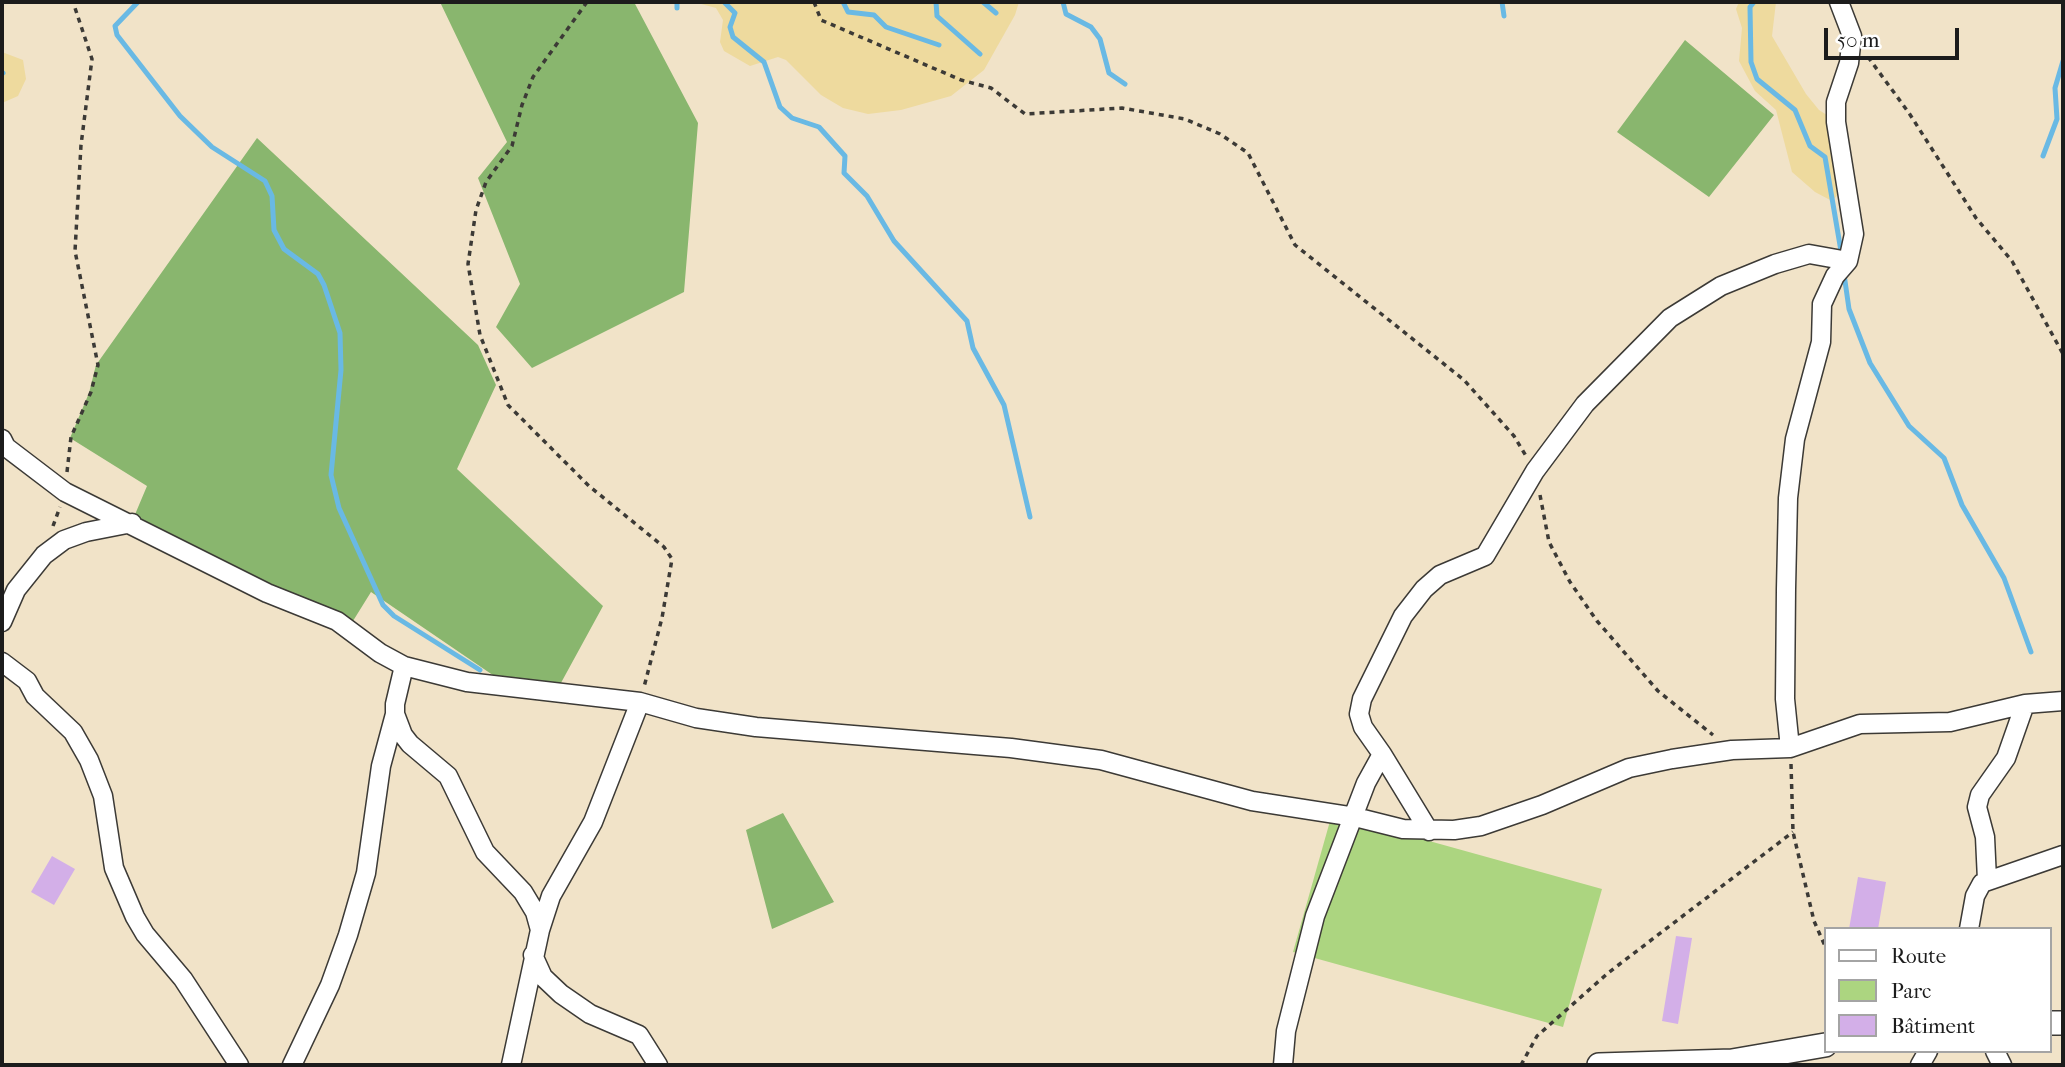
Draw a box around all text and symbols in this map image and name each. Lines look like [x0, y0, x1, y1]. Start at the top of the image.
scale bar [1827, 14, 1962, 58]
text: 50 m [1837, 28, 1880, 52]
legend [1824, 927, 2051, 1053]
text: Route [1891, 944, 1946, 968]
text: Parc [1891, 979, 1931, 1003]
text: Bâtiment [1891, 1014, 1975, 1038]

